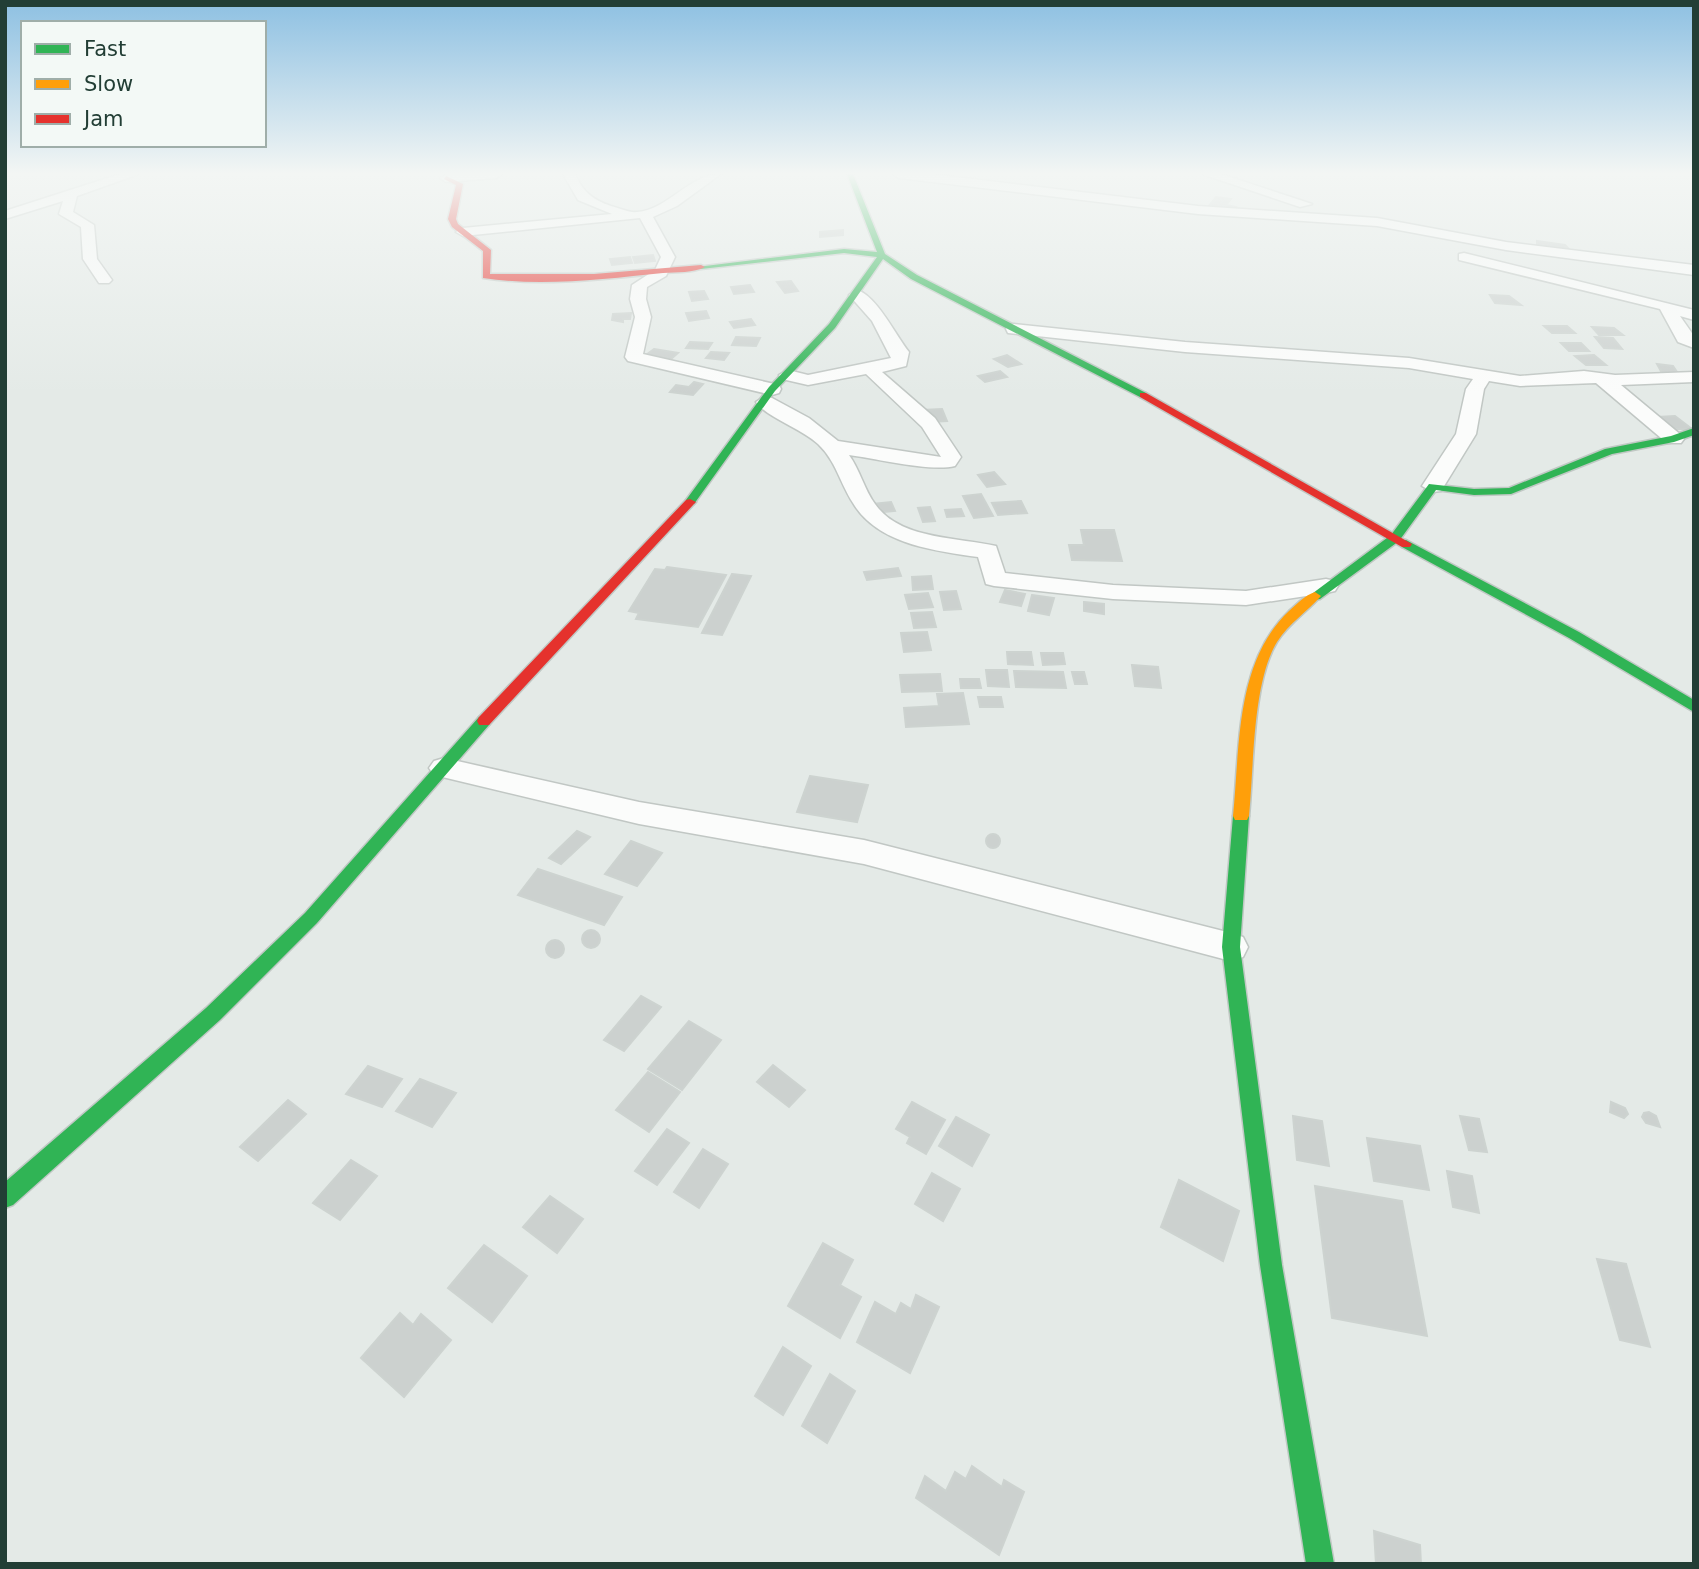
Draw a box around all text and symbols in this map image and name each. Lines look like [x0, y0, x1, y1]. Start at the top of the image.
legend [21, 21, 266, 147]
text: Fast [84, 37, 126, 61]
text: Slow [84, 72, 133, 96]
text: Jam [82, 107, 124, 131]

